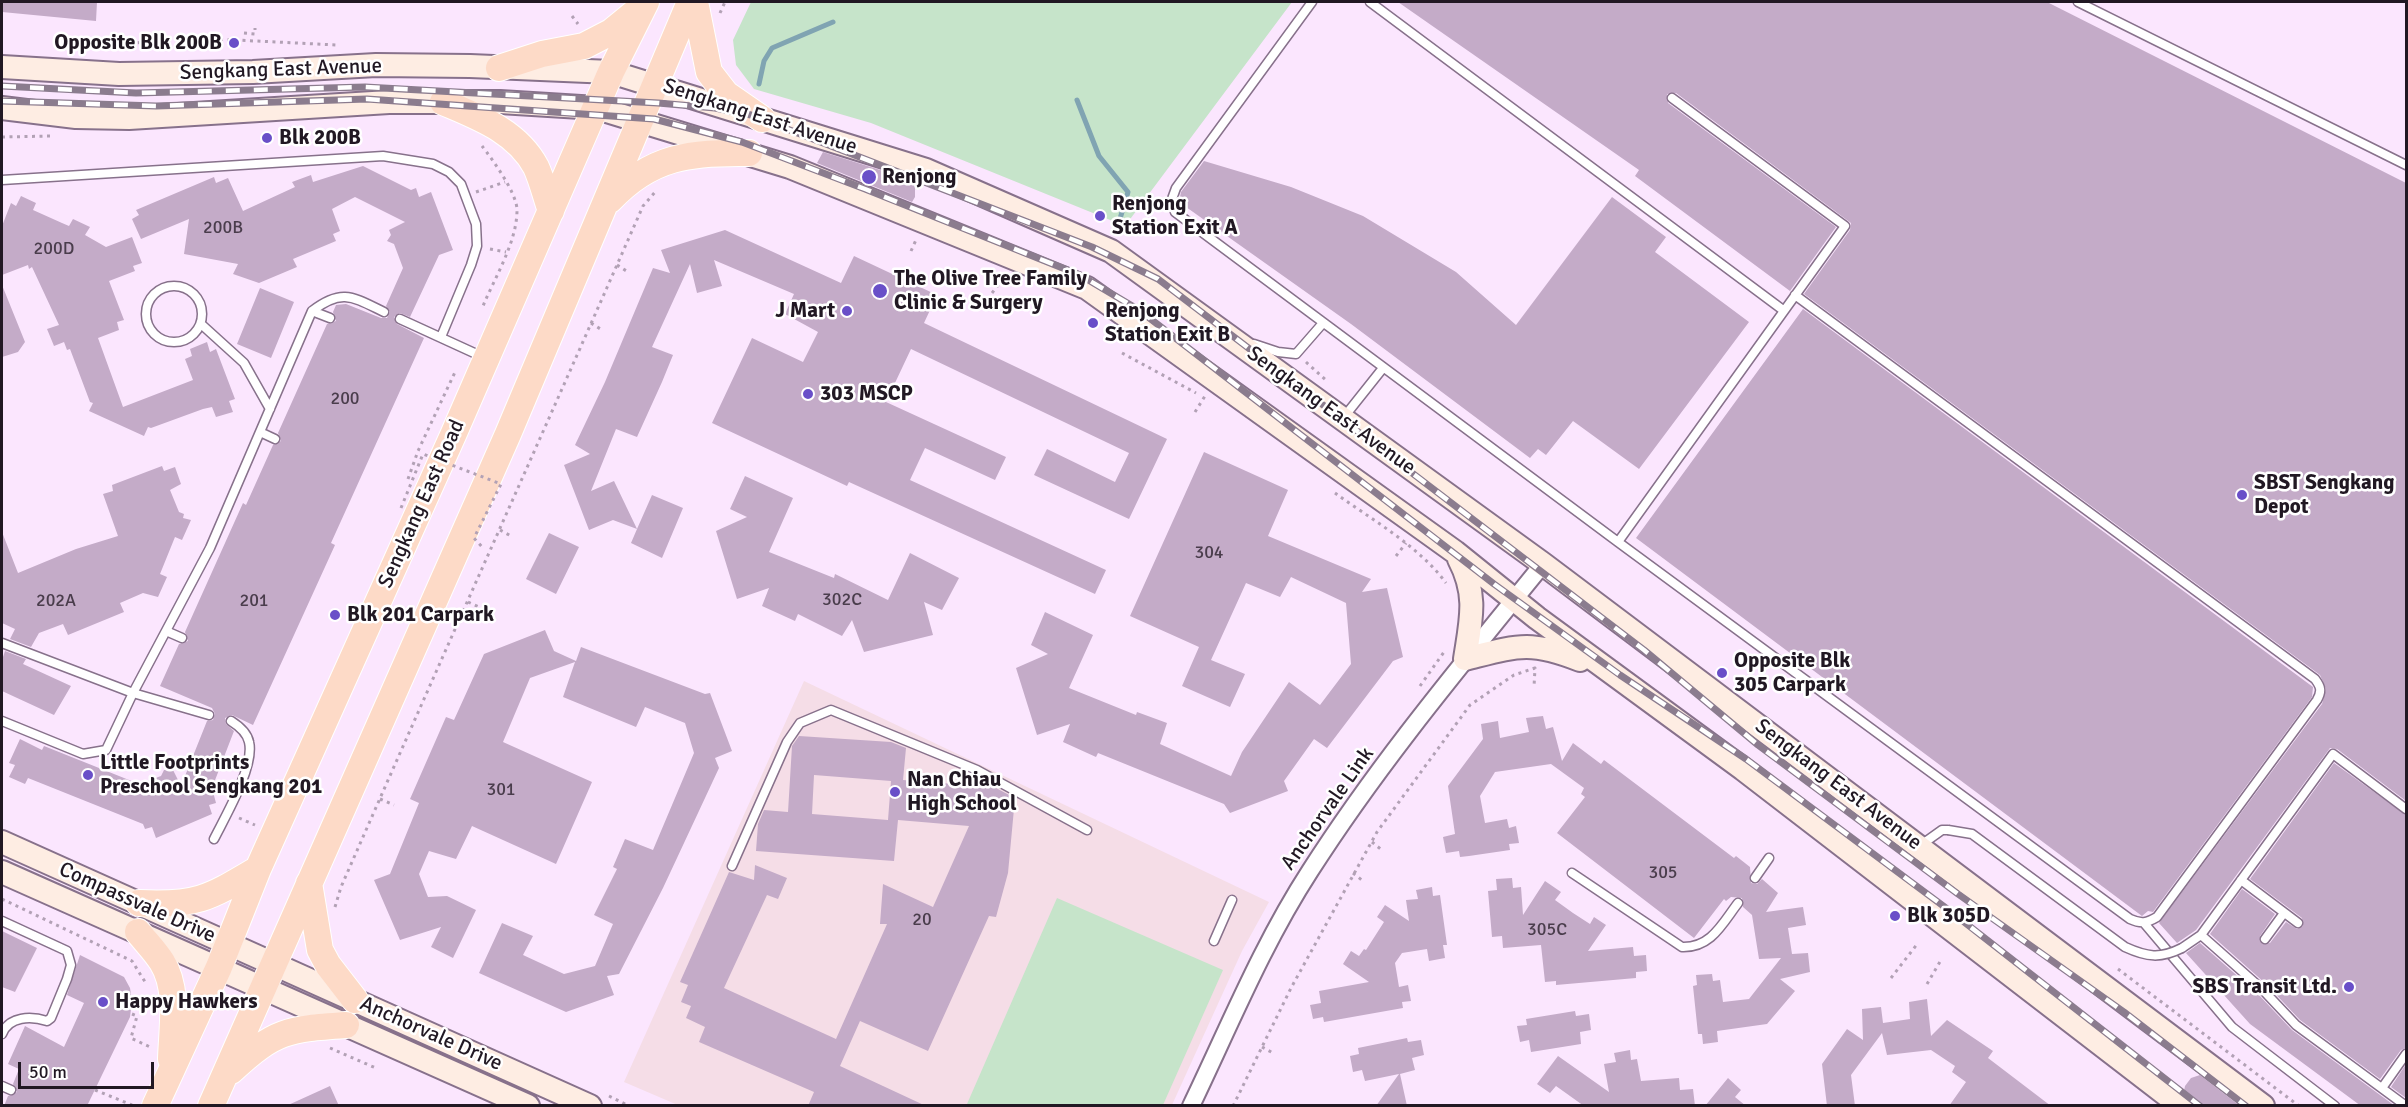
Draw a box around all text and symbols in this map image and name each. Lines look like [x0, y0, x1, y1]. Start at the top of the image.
place label: Opposite Blk 200B [54, 30, 222, 56]
marker: Opposite Blk 200B [227, 36, 241, 50]
street label: Sengkang East Avenue [179, 54, 383, 86]
street label: Sengkang East Avenue [660, 74, 860, 160]
place label: Blk 200B [279, 125, 361, 151]
marker: Blk 200B [260, 131, 274, 145]
place label: Renjong [882, 164, 957, 190]
marker: Renjong [860, 168, 878, 186]
place label: Renjong Station Exit A [1112, 191, 1238, 241]
marker: Renjong Station Exit A [1093, 209, 1107, 223]
house number: 200B [203, 217, 243, 239]
house number: 200D [34, 238, 74, 260]
place label: The Olive Tree Family Clinic & Surgery [894, 266, 1087, 316]
marker: The Olive Tree Family Clinic & Surgery [871, 282, 889, 300]
place label: J Mart [775, 298, 835, 324]
place label: Renjong Station Exit B [1105, 298, 1230, 348]
marker: J Mart [840, 304, 854, 318]
marker: Renjong Station Exit B [1086, 316, 1100, 330]
street label: Sengkang East Avenue [1242, 341, 1420, 481]
place label: 303 MSCP [820, 381, 913, 407]
marker: 303 MSCP [801, 387, 815, 401]
house number: 200 [330, 388, 360, 410]
street label: Sengkang East Road [374, 416, 470, 592]
place label: SBST Sengkang Depot [2254, 470, 2395, 520]
marker: SBST Sengkang Depot [2235, 488, 2249, 502]
house number: 304 [1194, 542, 1224, 564]
house number: 302C [822, 589, 862, 611]
house number: 202A [36, 590, 76, 612]
house number: 201 [239, 590, 269, 612]
place label: Blk 201 Carpark [347, 602, 494, 628]
marker: Blk 201 Carpark [328, 608, 342, 622]
place label: Opposite Blk 305 Carpark [1734, 648, 1850, 698]
marker: Opposite Blk 305 Carpark [1715, 666, 1729, 680]
street label: Sengkang East Avenue [1750, 714, 1926, 856]
street label: Anchorvale Link [1276, 743, 1380, 875]
place label: Little Footprints Preschool Sengkang 201 [100, 750, 322, 800]
place label: Nan Chiau High School [907, 767, 1017, 817]
marker: Little Footprints Preschool Sengkang 201 [81, 768, 95, 782]
house number: 301 [486, 779, 516, 801]
marker: Nan Chiau High School [888, 785, 902, 799]
street label: Compassvale Drive [55, 857, 219, 949]
house number: 305 [1648, 862, 1678, 884]
place label: Blk 305D [1907, 903, 1990, 929]
house number: 20 [912, 909, 932, 931]
marker: Blk 305D [1888, 909, 1902, 923]
house number: 305C [1527, 919, 1567, 941]
place label: SBS Transit Ltd. [2192, 974, 2337, 1000]
marker: SBS Transit Ltd. [2342, 980, 2356, 994]
place label: Happy Hawkers [115, 989, 257, 1015]
street label: Anchorvale Drive [356, 991, 506, 1077]
marker: Happy Hawkers [96, 995, 110, 1009]
scale bar [21, 1050, 158, 1088]
text: 50 m [29, 1061, 67, 1083]

